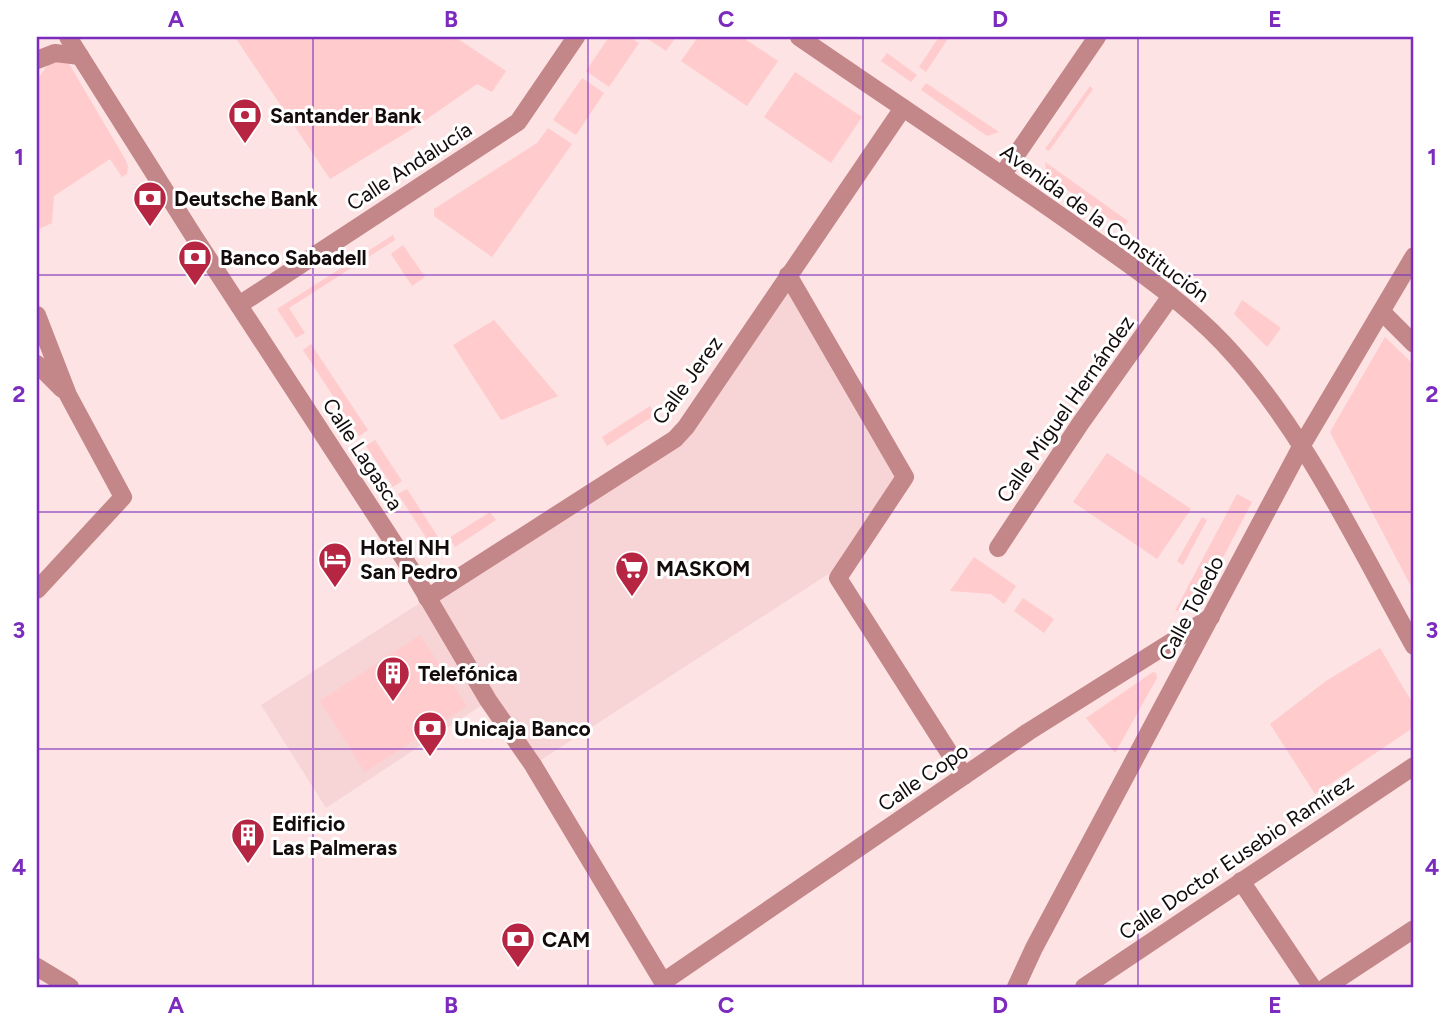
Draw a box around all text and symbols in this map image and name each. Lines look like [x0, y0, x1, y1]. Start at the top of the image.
text: A [168, 5, 185, 33]
text: B [444, 5, 458, 33]
text: C [718, 5, 735, 33]
text: D [992, 5, 1008, 33]
text: E [1268, 5, 1282, 33]
bank icon: Santander Bank [226, 96, 264, 145]
place label: Santander Bank [270, 103, 422, 128]
street label: Calle Andalucía [342, 116, 476, 216]
street label: Avenida de la Constitución [996, 139, 1214, 307]
text: 1 [14, 143, 24, 171]
text: 1 [1427, 143, 1437, 171]
bank icon: Deutsche Bank [131, 179, 169, 228]
place label: Deutsche Bank [174, 186, 319, 211]
bank icon: Banco Sabadell [176, 238, 214, 287]
place label: Banco Sabadell [220, 245, 367, 270]
street label: Calle Miguel Hernández [991, 311, 1139, 507]
street label: Calle Jerez [647, 331, 727, 429]
text: 2 [12, 380, 26, 408]
text: 2 [1425, 380, 1439, 408]
street label: Calle Lagasca [318, 393, 408, 515]
place label: Hotel NH San Pedro [360, 535, 458, 584]
hotel icon: Hotel NH San Pedro [316, 540, 354, 589]
supermarket icon: MASKOM [613, 549, 651, 598]
street label: Calle Toledo [1153, 551, 1229, 665]
place label: MASKOM [656, 556, 750, 581]
text: 3 [13, 616, 25, 644]
text: 3 [1426, 616, 1438, 644]
building icon: Telefónica [374, 654, 412, 703]
place label: Telefónica [418, 661, 518, 686]
bank icon: Unicaja Banco [411, 709, 449, 758]
place label: Unicaja Banco [454, 716, 591, 741]
street label: Calle Copo [873, 738, 973, 816]
street label: Calle Doctor Eusebio Ramírez [1114, 769, 1358, 945]
place label: Edificio Las Palmeras [272, 811, 397, 860]
building icon: Edificio Las Palmeras [229, 816, 267, 865]
text: 4 [12, 853, 26, 881]
text: 4 [1425, 853, 1439, 881]
bank icon: CAM [499, 920, 537, 969]
place label: CAM [542, 927, 590, 952]
text: A [168, 991, 185, 1019]
text: B [444, 991, 458, 1019]
text: C [718, 991, 735, 1019]
text: D [992, 991, 1008, 1019]
text: E [1268, 991, 1282, 1019]

